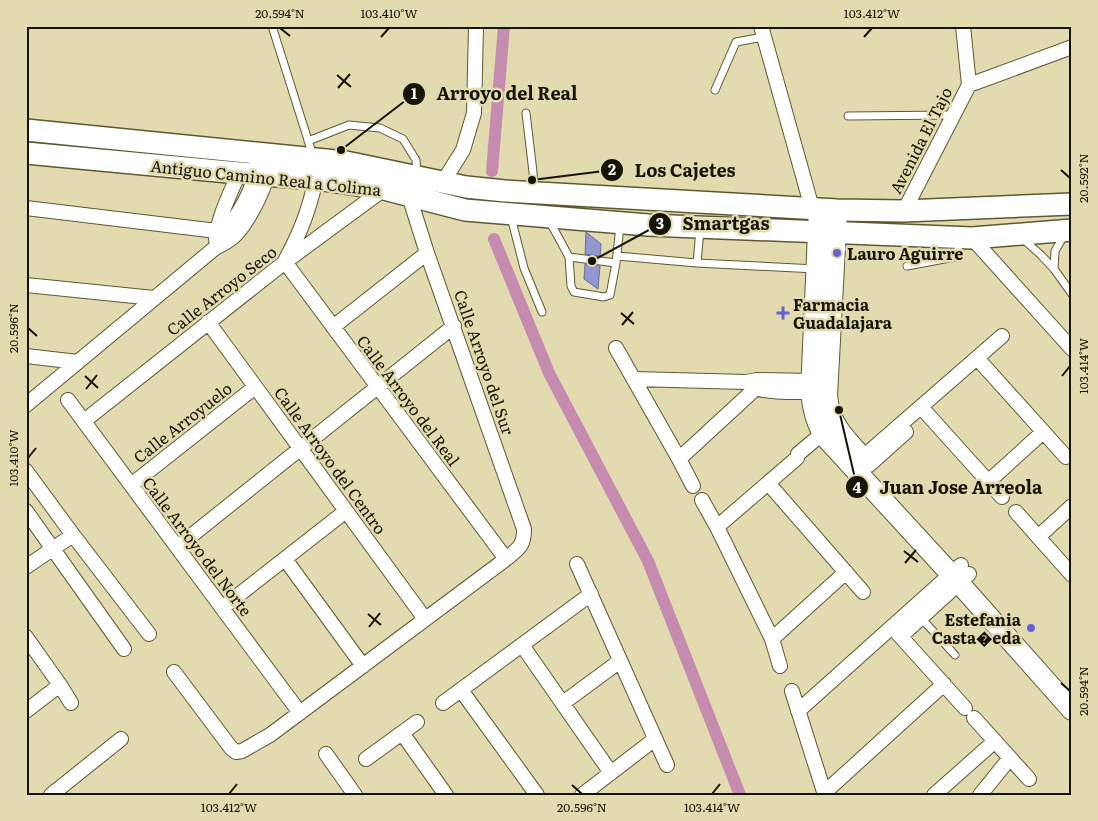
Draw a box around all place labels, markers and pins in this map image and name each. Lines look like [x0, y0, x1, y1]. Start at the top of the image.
callout: Arroyo del Real [402, 78, 588, 111]
callout: Los Cajetes [599, 154, 745, 187]
callout: Smartgas [648, 207, 780, 240]
place label: Lauro Aguirre [847, 241, 963, 265]
marker: Lauro Aguirre [831, 247, 843, 259]
place label: Farmacia Guadalajara [793, 292, 893, 334]
marker: Farmacia Guadalajara [777, 307, 789, 319]
callout: Juan Jose Arreola [845, 471, 1053, 504]
place label: Estefania Casta�eda [932, 607, 1022, 649]
marker: Estefania Casta�eda [1025, 622, 1037, 634]

